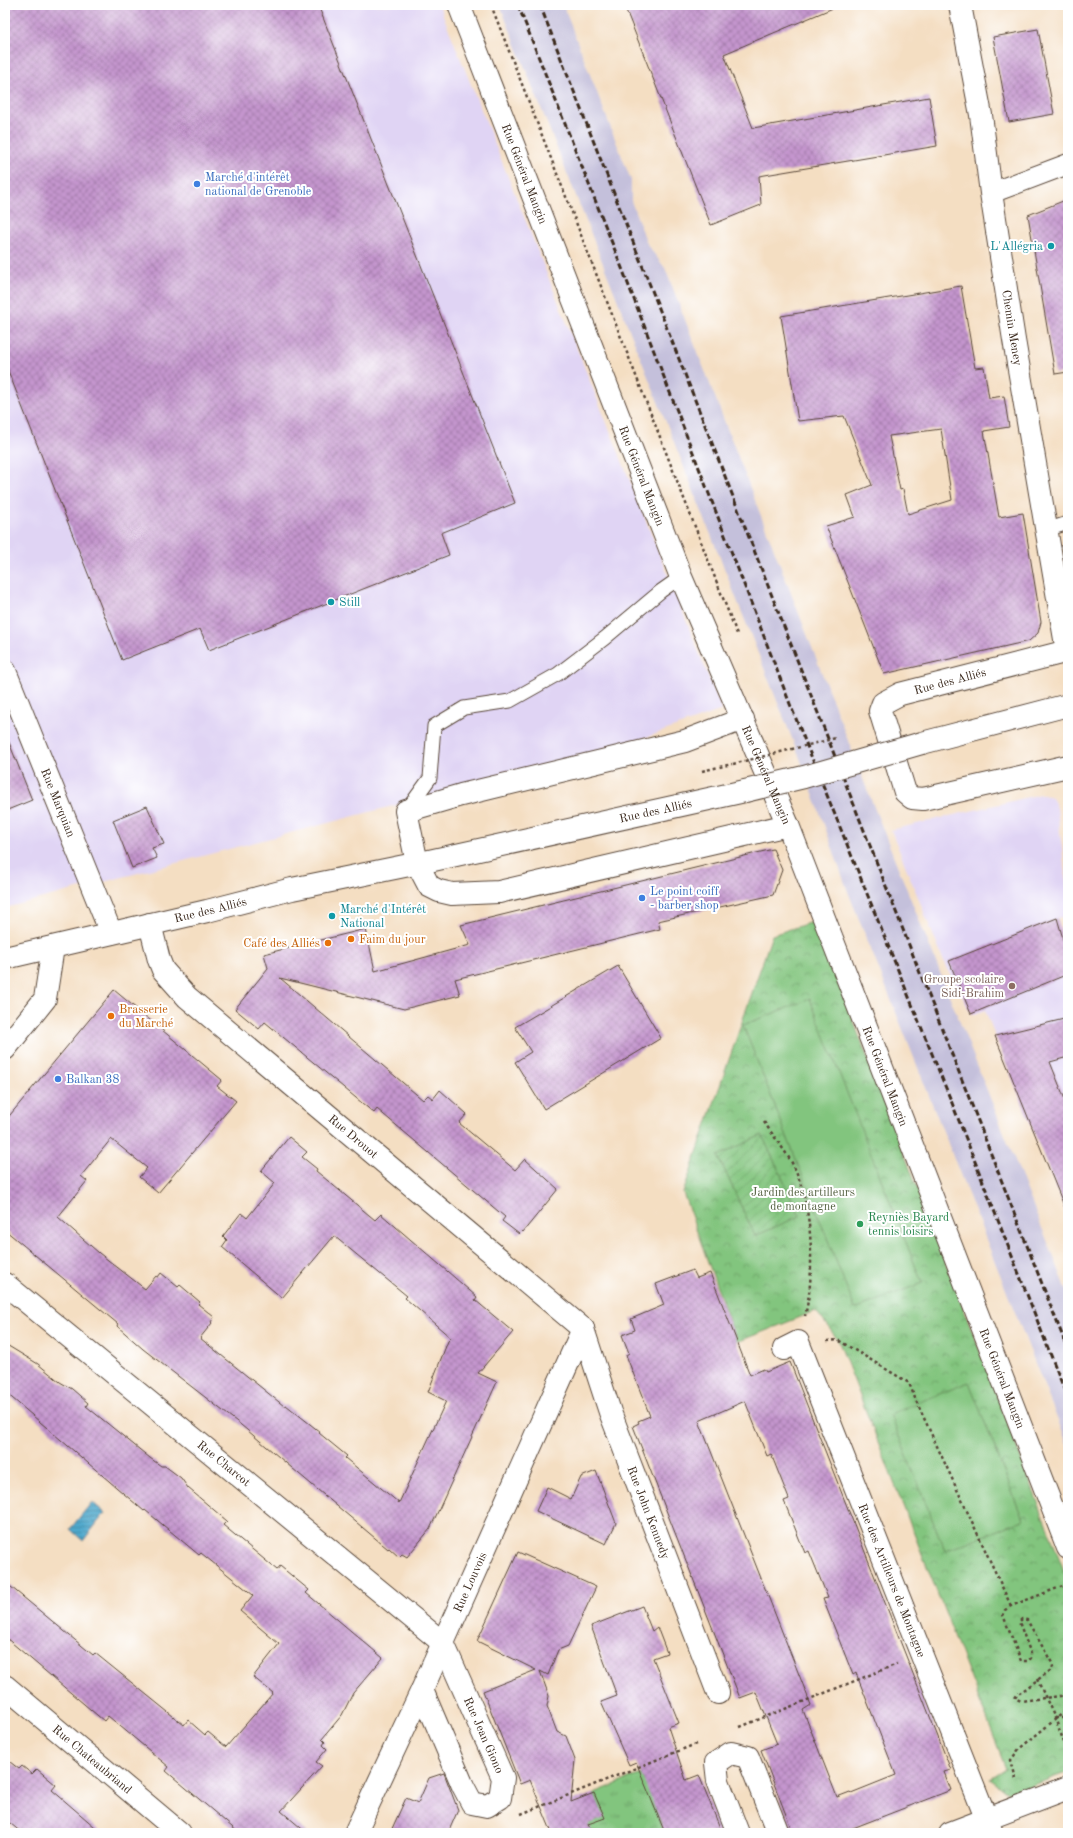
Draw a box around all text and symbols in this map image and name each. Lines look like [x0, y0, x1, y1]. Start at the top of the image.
street label: Rue Général Mangin [499, 122, 549, 226]
place label: Marché d'intérêt national de Grenoble [205, 172, 312, 198]
marker: Marché d'intérêt national de Grenoble [192, 179, 202, 189]
place label: L'Allégria [990, 241, 1043, 253]
marker: L'Allégria [1046, 241, 1056, 251]
street label: Chemin Meney [999, 289, 1023, 367]
street label: Rue Général Mangin [616, 424, 666, 528]
marker: Still [326, 597, 336, 607]
place label: Still [339, 597, 360, 609]
street label: Rue des Alliés [913, 667, 987, 697]
street label: Rue Général Mangin [739, 724, 792, 827]
street label: Rue Marquian [38, 767, 77, 840]
street label: Rue des Alliés [618, 798, 693, 826]
place label: Le point coiff - barber shop [650, 886, 720, 912]
marker: Le point coiff - barber shop [637, 893, 647, 903]
street label: Rue des Alliés [173, 896, 248, 925]
place label: Marché d'Intérêt National [340, 904, 426, 930]
marker: Marché d'Intérêt National [327, 911, 337, 921]
marker: Faim du jour [346, 934, 356, 944]
place label: Faim du jour [359, 934, 426, 946]
place label: Café des Alliés [243, 938, 320, 950]
marker: Café des Alliés [323, 938, 333, 948]
place label: Groupe scolaire Sidi-Brahim [924, 974, 1004, 1000]
marker: Groupe scolaire Sidi-Brahim [1007, 981, 1017, 991]
place label: Brasserie du Marché [119, 1004, 174, 1030]
marker: Brasserie du Marché [106, 1011, 116, 1021]
street label: Rue Général Mangin [860, 1025, 909, 1129]
marker: Balkan 38 [53, 1074, 63, 1084]
place label: Balkan 38 [66, 1074, 119, 1086]
street label: Rue Drouot [326, 1113, 380, 1161]
park label: Jardin des artilleurs de montagne [751, 1187, 855, 1213]
place label: Reyniès Bayard tennis loisirs [868, 1212, 949, 1238]
marker: Reyniès Bayard tennis loisirs [855, 1219, 865, 1229]
street label: Rue Général Mangin [977, 1327, 1026, 1431]
street label: Rue Charcot [194, 1439, 252, 1489]
street label: Rue John Kennedy [624, 1465, 671, 1562]
street label: Rue des Artilleurs de Montagne [856, 1502, 927, 1660]
street label: Rue Louvois [452, 1551, 490, 1614]
street label: Rue Jean Giono [461, 1695, 505, 1775]
street label: Rue Chateaubriand [50, 1723, 134, 1797]

